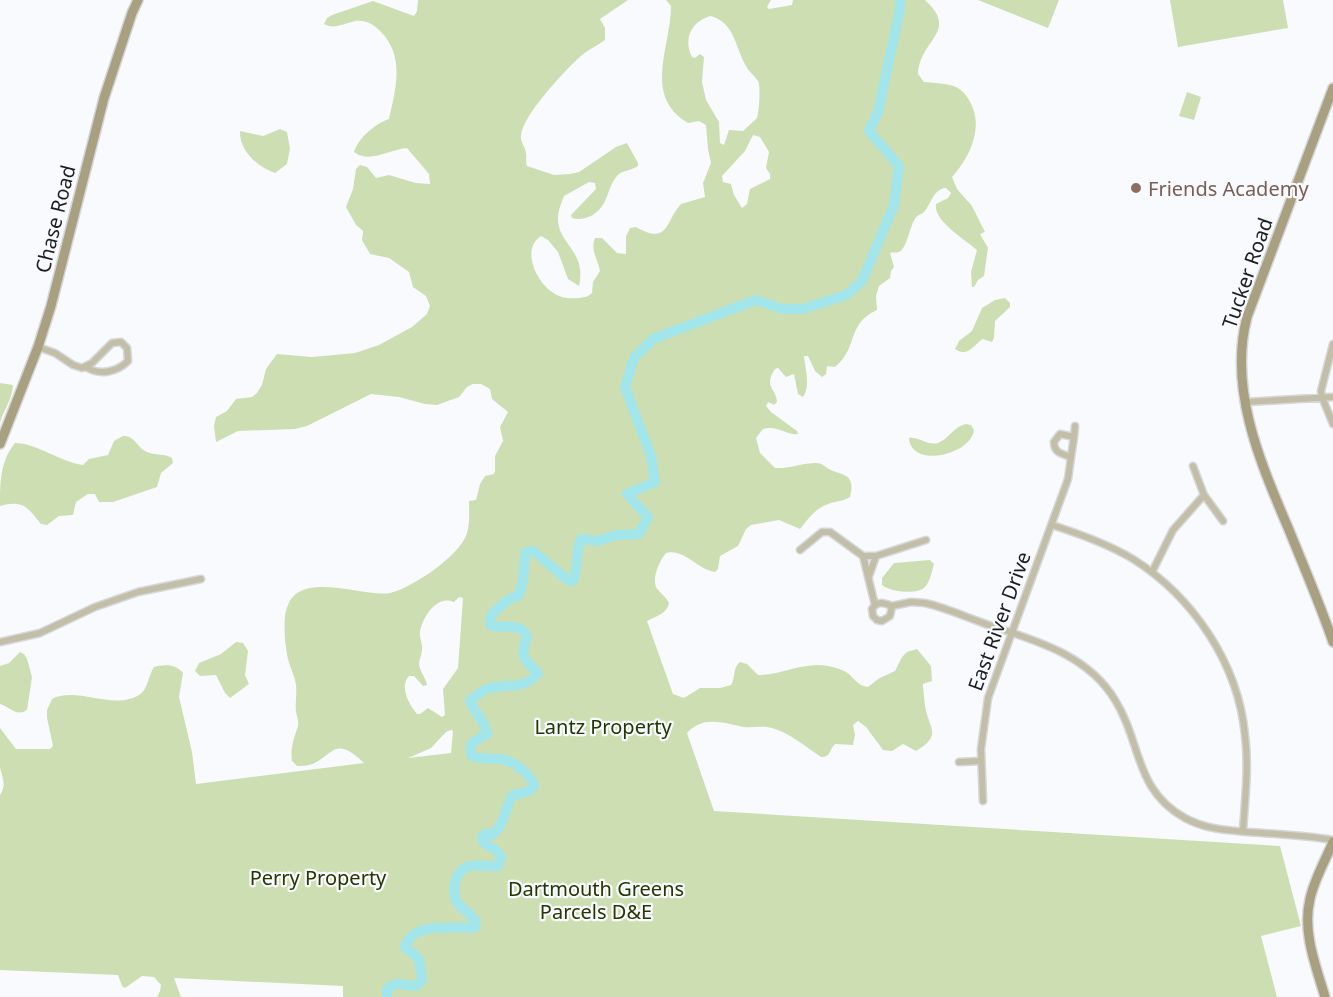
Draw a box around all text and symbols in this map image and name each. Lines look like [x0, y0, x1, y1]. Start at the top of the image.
street label: Chase Road [29, 162, 81, 276]
place label: Friends Academy [1148, 175, 1309, 202]
marker: Friends Academy [1129, 181, 1143, 195]
street label: Tucker Road [1215, 214, 1279, 332]
street label: East River Drive [961, 548, 1037, 694]
park label: Lantz Property [534, 713, 672, 740]
park label: Perry Property [250, 864, 387, 891]
park label: Dartmouth Greens Parcels D&E [508, 875, 684, 925]

